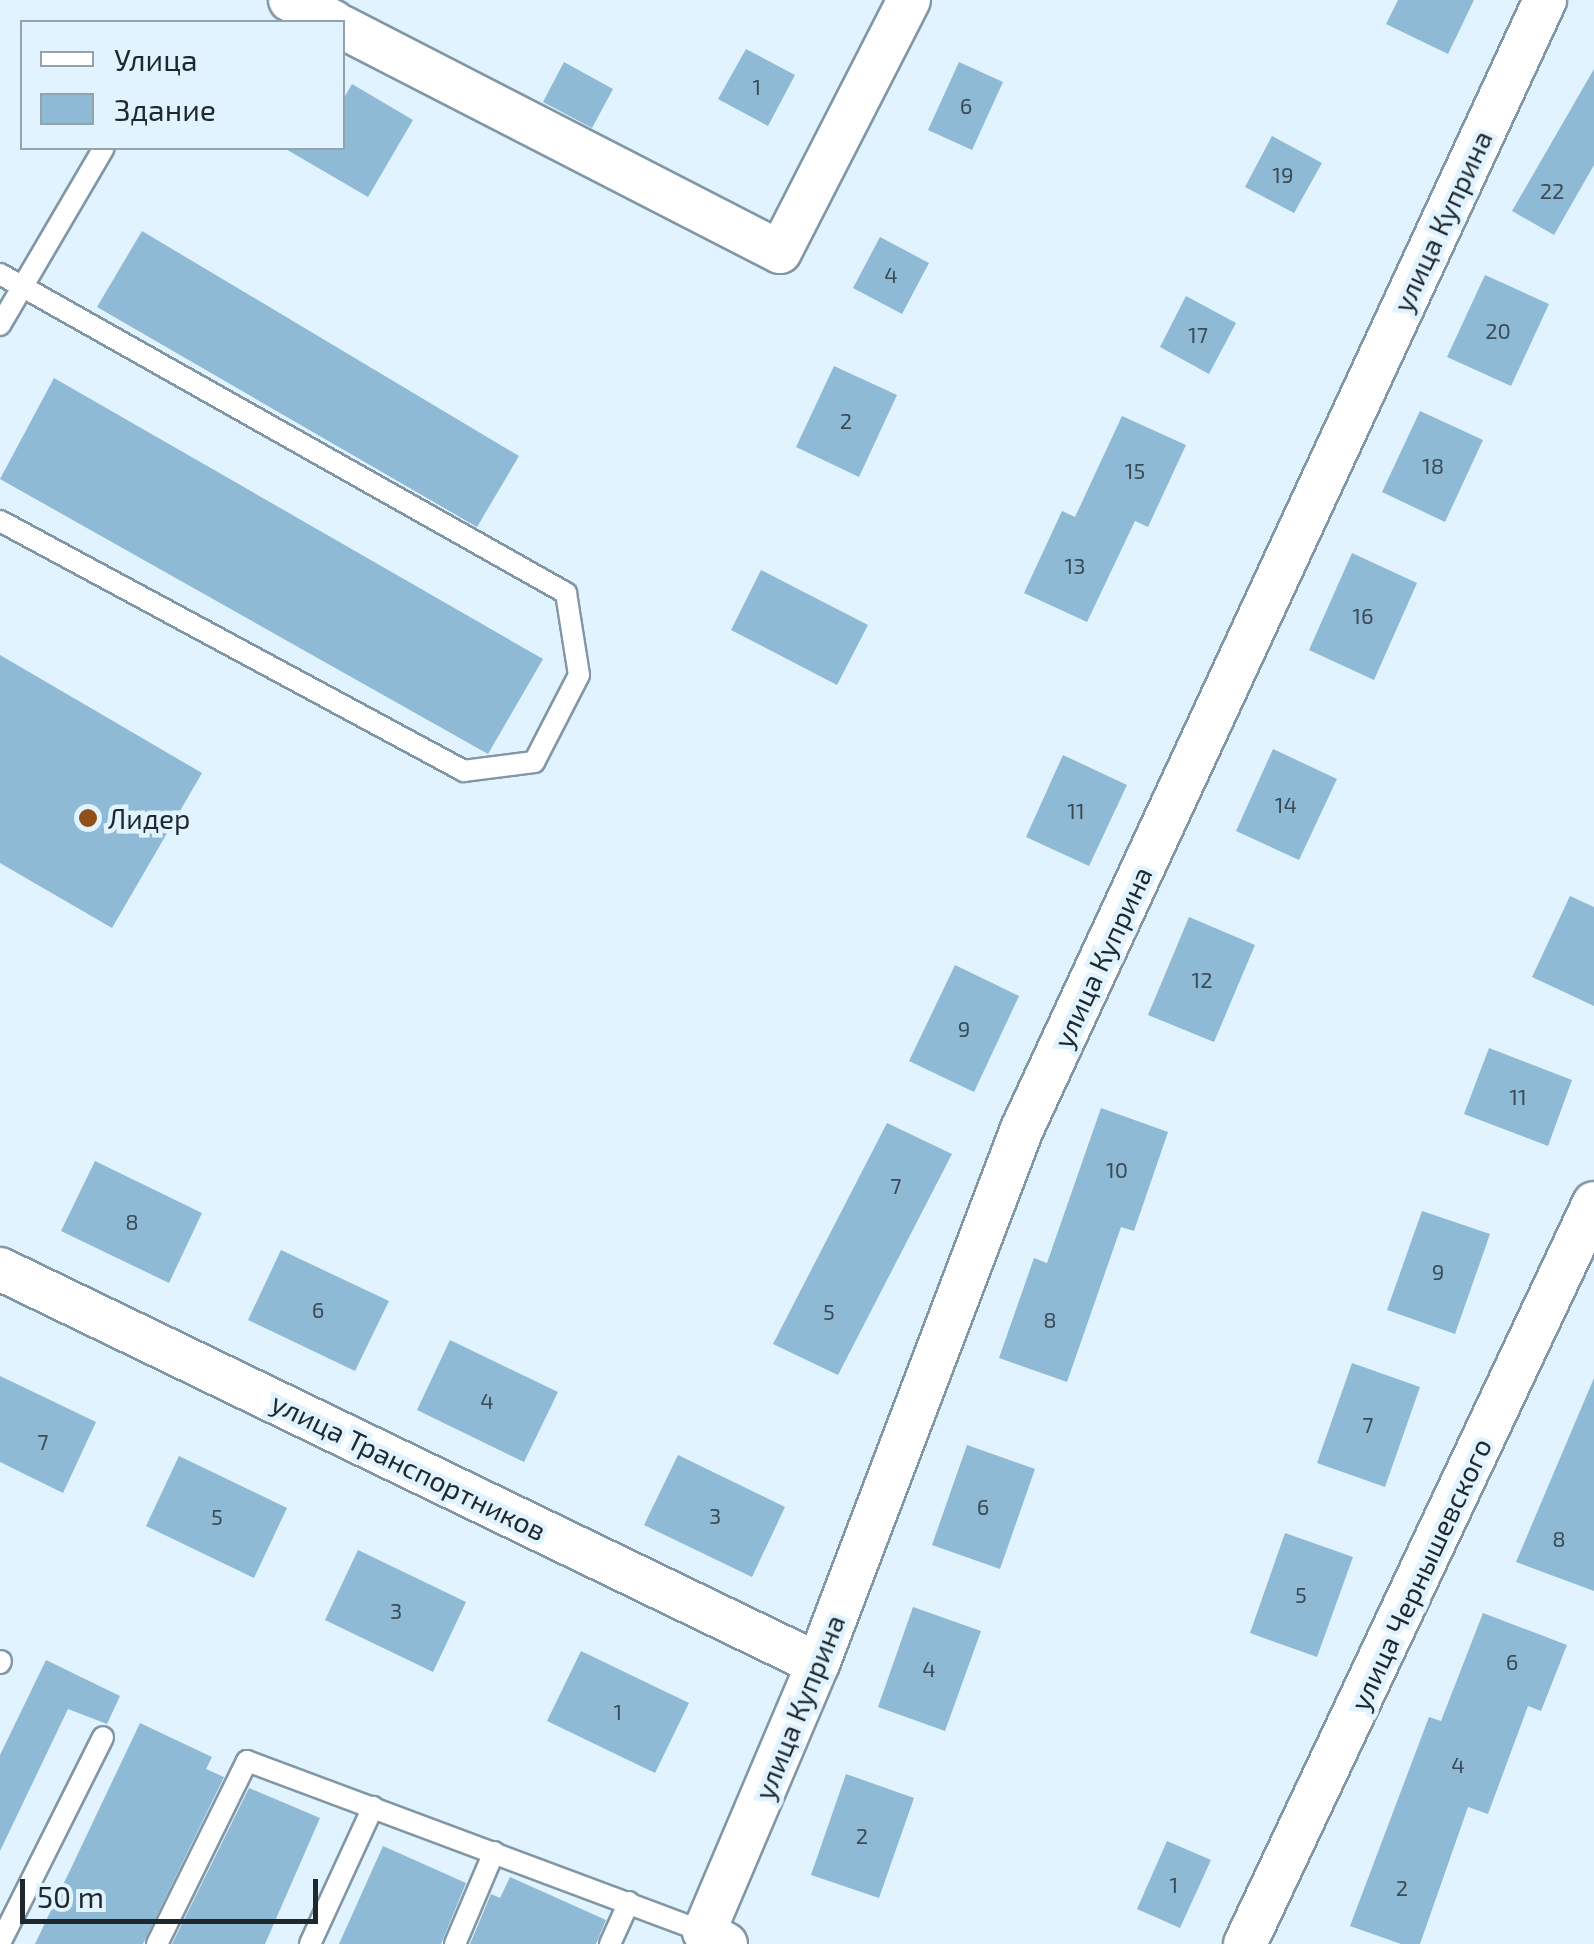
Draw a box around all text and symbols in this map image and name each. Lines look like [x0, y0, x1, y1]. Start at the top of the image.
legend [20, 20, 345, 150]
text: Улица [114, 41, 198, 77]
house number: 1 [753, 74, 761, 100]
text: Здание [114, 91, 216, 127]
house number: 6 [960, 93, 972, 119]
street label: улица Куприна [1385, 125, 1499, 317]
house number: 19 [1272, 162, 1294, 188]
house number: 22 [1540, 178, 1564, 204]
house number: 4 [884, 262, 898, 288]
house number: 20 [1485, 318, 1511, 344]
house number: 17 [1188, 322, 1208, 348]
house number: 2 [840, 408, 852, 434]
house number: 18 [1422, 453, 1444, 479]
house number: 15 [1125, 458, 1145, 484]
house number: 13 [1065, 553, 1085, 579]
house number: 16 [1352, 603, 1374, 629]
house number: 14 [1275, 792, 1297, 818]
house number: 11 [1067, 798, 1085, 824]
place label: Лидер [108, 801, 190, 835]
marker: Лидер [77, 807, 99, 829]
street label: улица Куприна [1045, 861, 1159, 1053]
house number: 12 [1191, 967, 1213, 993]
house number: 9 [958, 1016, 970, 1042]
house number: 11 [1509, 1084, 1527, 1110]
house number: 10 [1106, 1157, 1128, 1183]
house number: 7 [890, 1173, 902, 1199]
house number: 8 [125, 1209, 139, 1235]
house number: 9 [1432, 1259, 1444, 1285]
house number: 6 [312, 1297, 324, 1323]
house number: 5 [823, 1299, 835, 1325]
house number: 8 [1043, 1307, 1057, 1333]
street label: улица Транспортников [266, 1385, 552, 1547]
house number: 4 [480, 1388, 494, 1414]
house number: 7 [1362, 1412, 1374, 1438]
house number: 7 [37, 1429, 49, 1455]
street label: улица Чернышевского [1342, 1433, 1498, 1715]
house number: 6 [977, 1494, 989, 1520]
house number: 3 [709, 1503, 721, 1529]
house number: 5 [211, 1504, 223, 1530]
house number: 8 [1552, 1526, 1566, 1552]
house number: 5 [1295, 1582, 1307, 1608]
house number: 3 [390, 1598, 402, 1624]
street label: улица Куприна [747, 1610, 851, 1804]
house number: 6 [1506, 1649, 1518, 1675]
house number: 4 [922, 1656, 936, 1682]
house number: 1 [614, 1699, 622, 1725]
house number: 4 [1451, 1752, 1465, 1778]
house number: 2 [856, 1823, 868, 1849]
scale bar [25, 1859, 322, 1921]
house number: 1 [1170, 1872, 1178, 1898]
house number: 2 [1396, 1875, 1408, 1901]
text: 50 m [37, 1878, 104, 1914]

